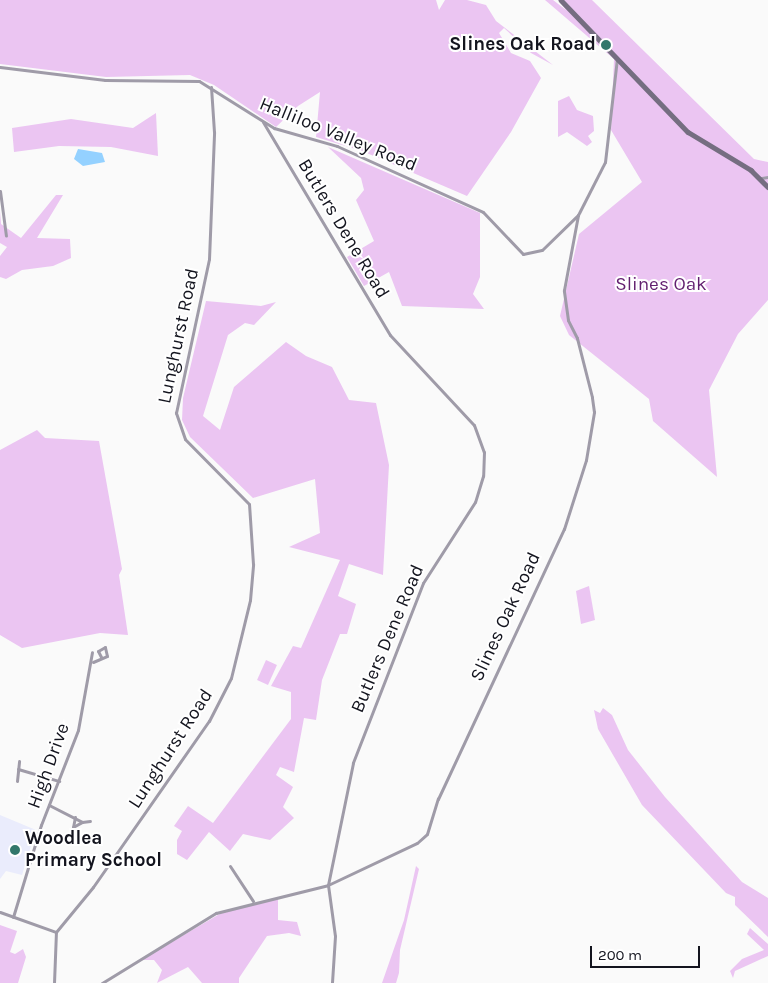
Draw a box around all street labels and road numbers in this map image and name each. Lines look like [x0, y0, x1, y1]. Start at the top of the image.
street label: Halliloo Valley Road [256, 93, 420, 177]
street label: Butlers Dene Road [292, 155, 394, 303]
street label: Lunghurst Road [154, 266, 204, 406]
street label: Slines Oak Road [466, 549, 546, 685]
street label: Butlers Dene Road [347, 562, 429, 716]
street label: Lunghurst Road [124, 685, 218, 813]
street label: High Drive [23, 720, 75, 812]

